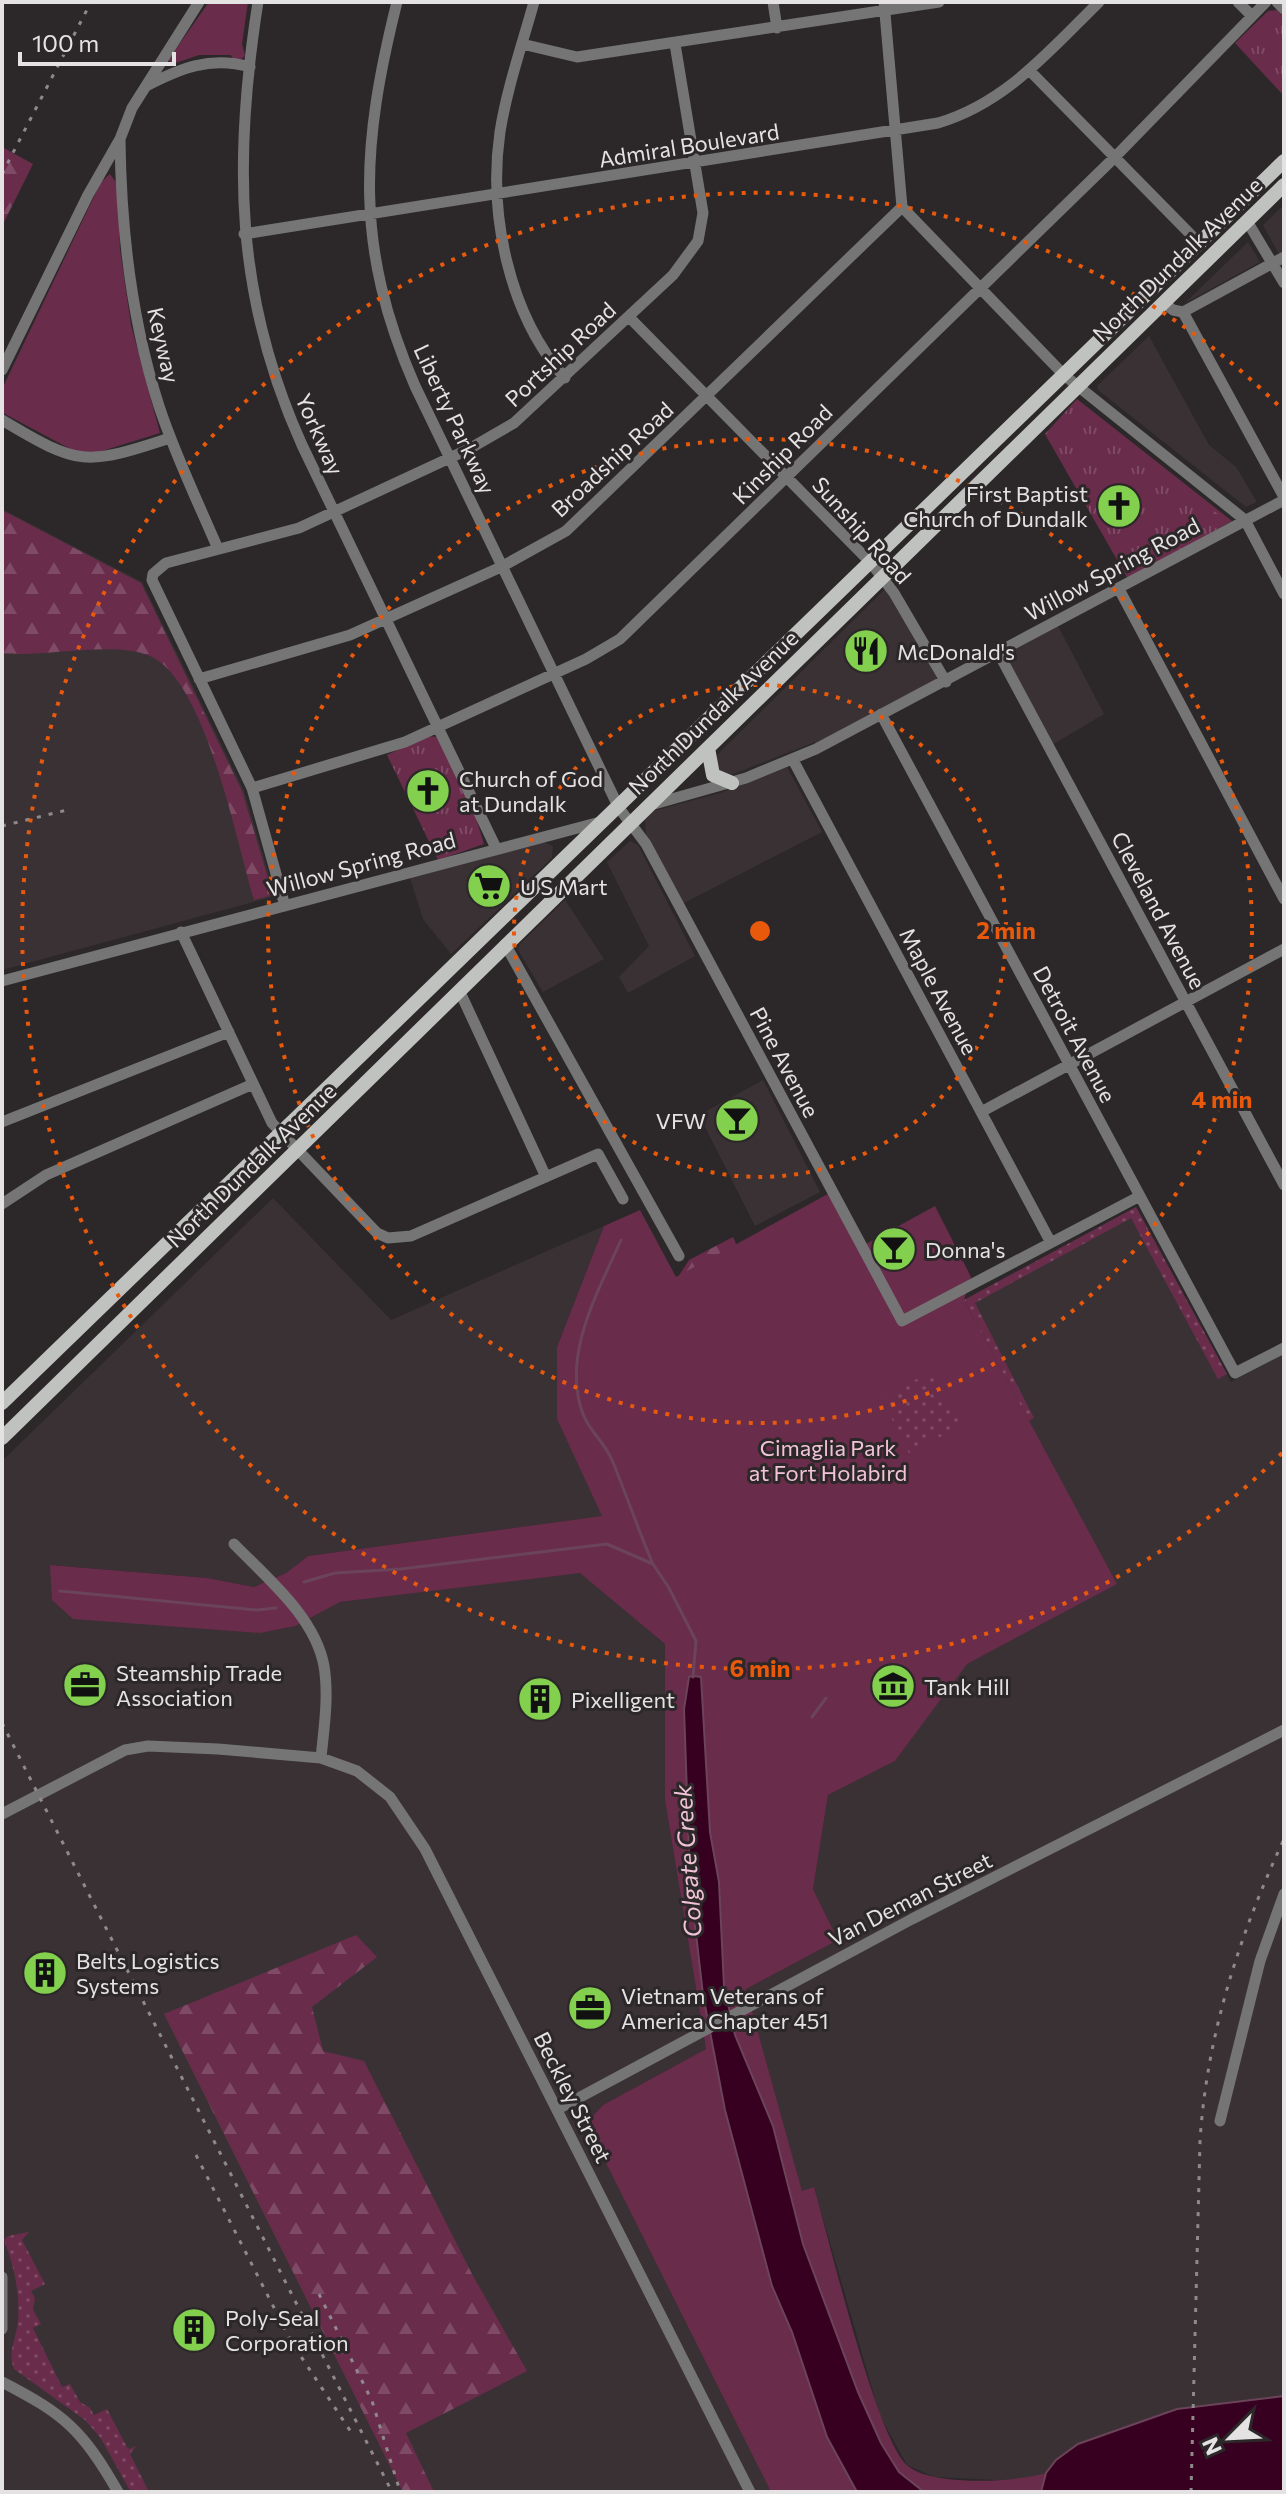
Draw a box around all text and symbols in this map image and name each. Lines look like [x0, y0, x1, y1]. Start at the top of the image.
scale bar [20, 16, 174, 66]
text: 100 m [32, 28, 99, 57]
street label: Admiral Boulevard [597, 117, 781, 173]
street label: North Dundalk Avenue [1087, 171, 1267, 347]
street label: Portship Road [499, 296, 621, 412]
street label: Keyway [142, 305, 186, 385]
street label: Liberty Parkway [408, 340, 502, 498]
street label: Yorkway [290, 389, 350, 479]
street label: Broadship Road [545, 396, 679, 522]
street label: Kinship Road [727, 399, 837, 509]
street label: Sunship Road [807, 471, 917, 589]
place label: First Baptist Church of Dundalk [903, 480, 1088, 532]
church icon: First Baptist Church of Dundalk [1095, 482, 1143, 530]
street label: Willow Spring Road [1020, 511, 1204, 627]
street label: North Dundalk Avenue [623, 624, 803, 800]
restaurant icon: McDonald's [842, 627, 890, 675]
place label: McDonald's [897, 638, 1015, 665]
place label: Church of God at Dundalk [459, 765, 603, 817]
church icon: Church of God at Dundalk [404, 767, 452, 815]
street label: Willow Spring Road [264, 826, 458, 902]
street label: Cleveland Avenue [1106, 827, 1212, 993]
supermarket icon: U S Mart [465, 862, 513, 910]
place label: U S Mart [520, 873, 608, 900]
text: 2 min [976, 915, 1036, 944]
centre of rings [746, 917, 774, 945]
street label: Maple Avenue [894, 923, 984, 1059]
street label: Detroit Avenue [1028, 961, 1122, 1107]
street label: Pine Avenue [745, 1002, 825, 1122]
street label: North Dundalk Avenue [161, 1077, 341, 1253]
text: 4 min [1192, 1084, 1252, 1113]
bar icon: VFW [713, 1096, 761, 1144]
place label: VFW [656, 1107, 706, 1134]
bar icon: Donna's [870, 1225, 918, 1273]
place label: Donna's [925, 1236, 1006, 1263]
park label: Cimaglia Park at Fort Holabird [749, 1434, 907, 1486]
text: 6 min [730, 1653, 790, 1682]
place label: Steamship Trade Association [116, 1659, 282, 1711]
office icon: Steamship Trade Association [61, 1661, 109, 1709]
museum icon: Tank Hill [869, 1662, 917, 1710]
place label: Tank Hill [924, 1673, 1010, 1700]
building icon: Pixelligent [516, 1675, 564, 1723]
place label: Pixelligent [571, 1686, 675, 1713]
water label: Colgate Creek [667, 1783, 707, 1938]
street label: Van Deman Street [824, 1846, 996, 1952]
place label: Belts Logistics Systems [76, 1947, 219, 1999]
building icon: Belts Logistics Systems [21, 1949, 69, 1997]
place label: Vietnam Veterans of America Chapter 451 [621, 1982, 829, 2034]
office icon: Vietnam Veterans of America Chapter 451 [566, 1984, 614, 2032]
street label: Beckley Street [528, 2027, 618, 2167]
place label: Poly-Seal Corporation [225, 2304, 349, 2356]
building icon: Poly-Seal Corporation [170, 2306, 218, 2354]
north arrow [1190, 2398, 1270, 2478]
text: N [1196, 2433, 1227, 2459]

